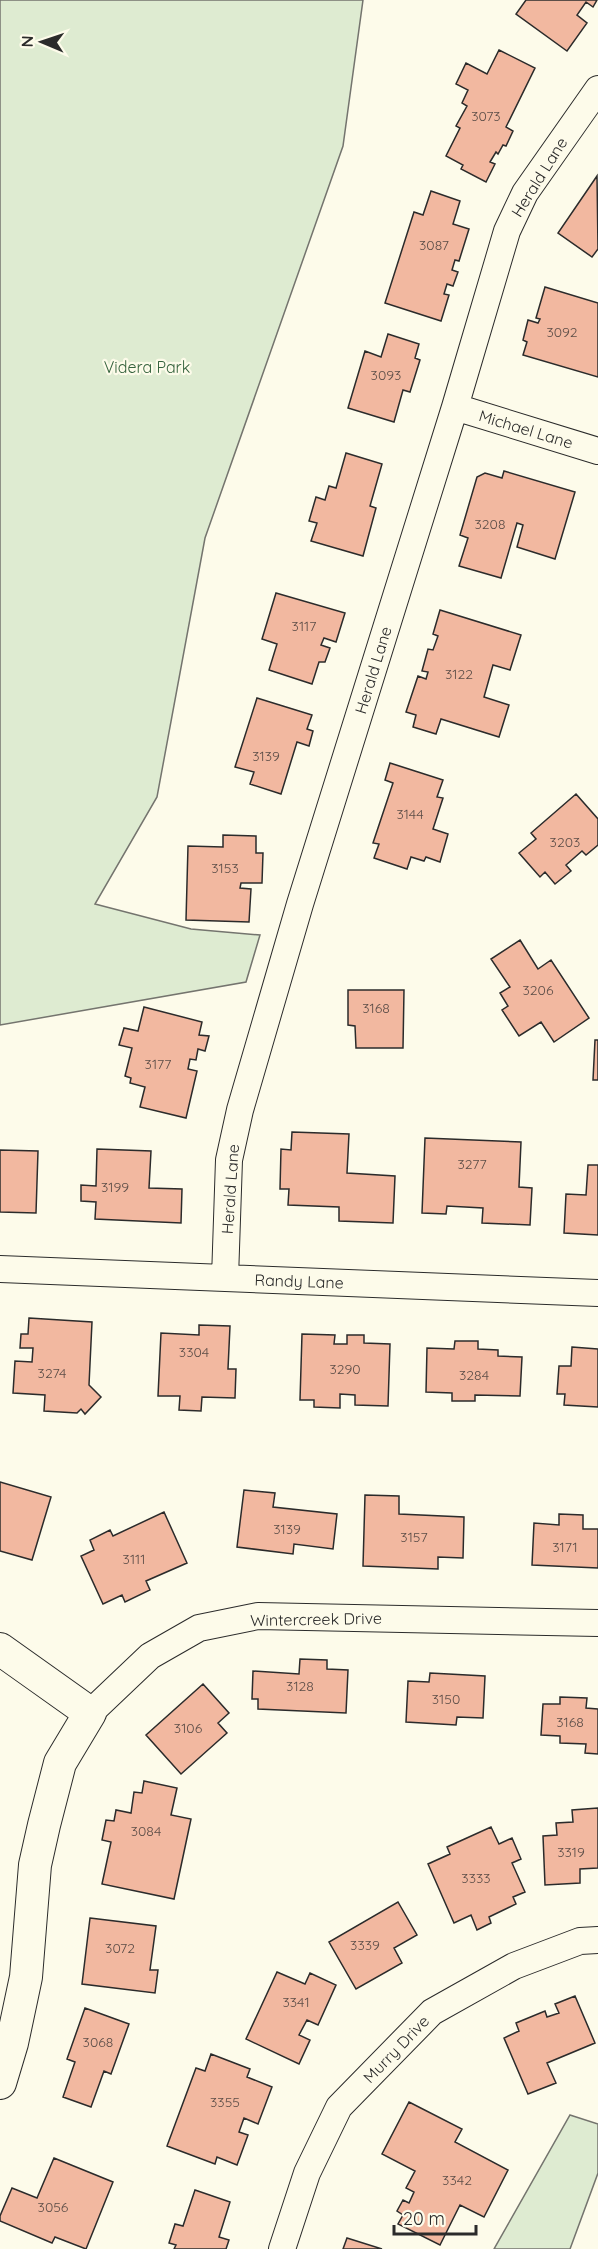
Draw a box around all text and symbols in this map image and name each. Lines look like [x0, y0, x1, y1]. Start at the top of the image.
north arrow [12, 12, 72, 72]
text: N [17, 35, 37, 48]
house number: 3073 [471, 107, 501, 125]
street label: Herald Lane [507, 133, 571, 221]
house number: 3087 [419, 236, 449, 254]
house number: 3092 [546, 323, 578, 341]
park label: Videra Park [104, 357, 190, 377]
house number: 3093 [371, 366, 401, 384]
street label: Michael Lane [477, 405, 575, 453]
house number: 3208 [475, 515, 505, 533]
house number: 3117 [292, 617, 316, 635]
street label: Herald Lane [350, 624, 396, 716]
house number: 3122 [445, 665, 473, 683]
house number: 3139 [252, 747, 280, 765]
house number: 3144 [396, 805, 424, 823]
house number: 3203 [550, 833, 580, 851]
house number: 3153 [211, 859, 239, 877]
house number: 3206 [523, 981, 554, 999]
house number: 3168 [362, 999, 390, 1017]
house number: 3177 [145, 1055, 171, 1073]
street label: Herald Lane [217, 1143, 243, 1235]
house number: 3277 [457, 1155, 487, 1173]
house number: 3199 [101, 1178, 129, 1196]
street label: Randy Lane [254, 1269, 344, 1293]
house number: 3304 [179, 1343, 209, 1361]
house number: 3290 [329, 1360, 361, 1378]
house number: 3274 [38, 1364, 66, 1382]
house number: 3284 [459, 1366, 489, 1384]
house number: 3139 [273, 1520, 301, 1538]
house number: 3157 [400, 1528, 428, 1546]
house number: 3171 [552, 1538, 578, 1556]
house number: 3111 [123, 1550, 145, 1568]
street label: Wintercreek Drive [250, 1608, 382, 1630]
house number: 3128 [286, 1677, 314, 1695]
house number: 3150 [432, 1690, 460, 1708]
house number: 3168 [556, 1713, 584, 1731]
house number: 3106 [174, 1719, 203, 1737]
house number: 3084 [131, 1822, 161, 1840]
house number: 3319 [557, 1843, 585, 1861]
house number: 3333 [461, 1869, 491, 1887]
house number: 3339 [350, 1936, 380, 1954]
house number: 3072 [105, 1939, 135, 1957]
house number: 3341 [282, 1993, 310, 2011]
street label: Murry Drive [359, 2011, 433, 2087]
house number: 3068 [83, 2033, 113, 2051]
house number: 3355 [210, 2093, 240, 2111]
house number: 3342 [442, 2171, 472, 2189]
house number: 3056 [38, 2198, 69, 2216]
scale bar [394, 2198, 476, 2236]
text: 20 m [403, 2207, 445, 2230]

